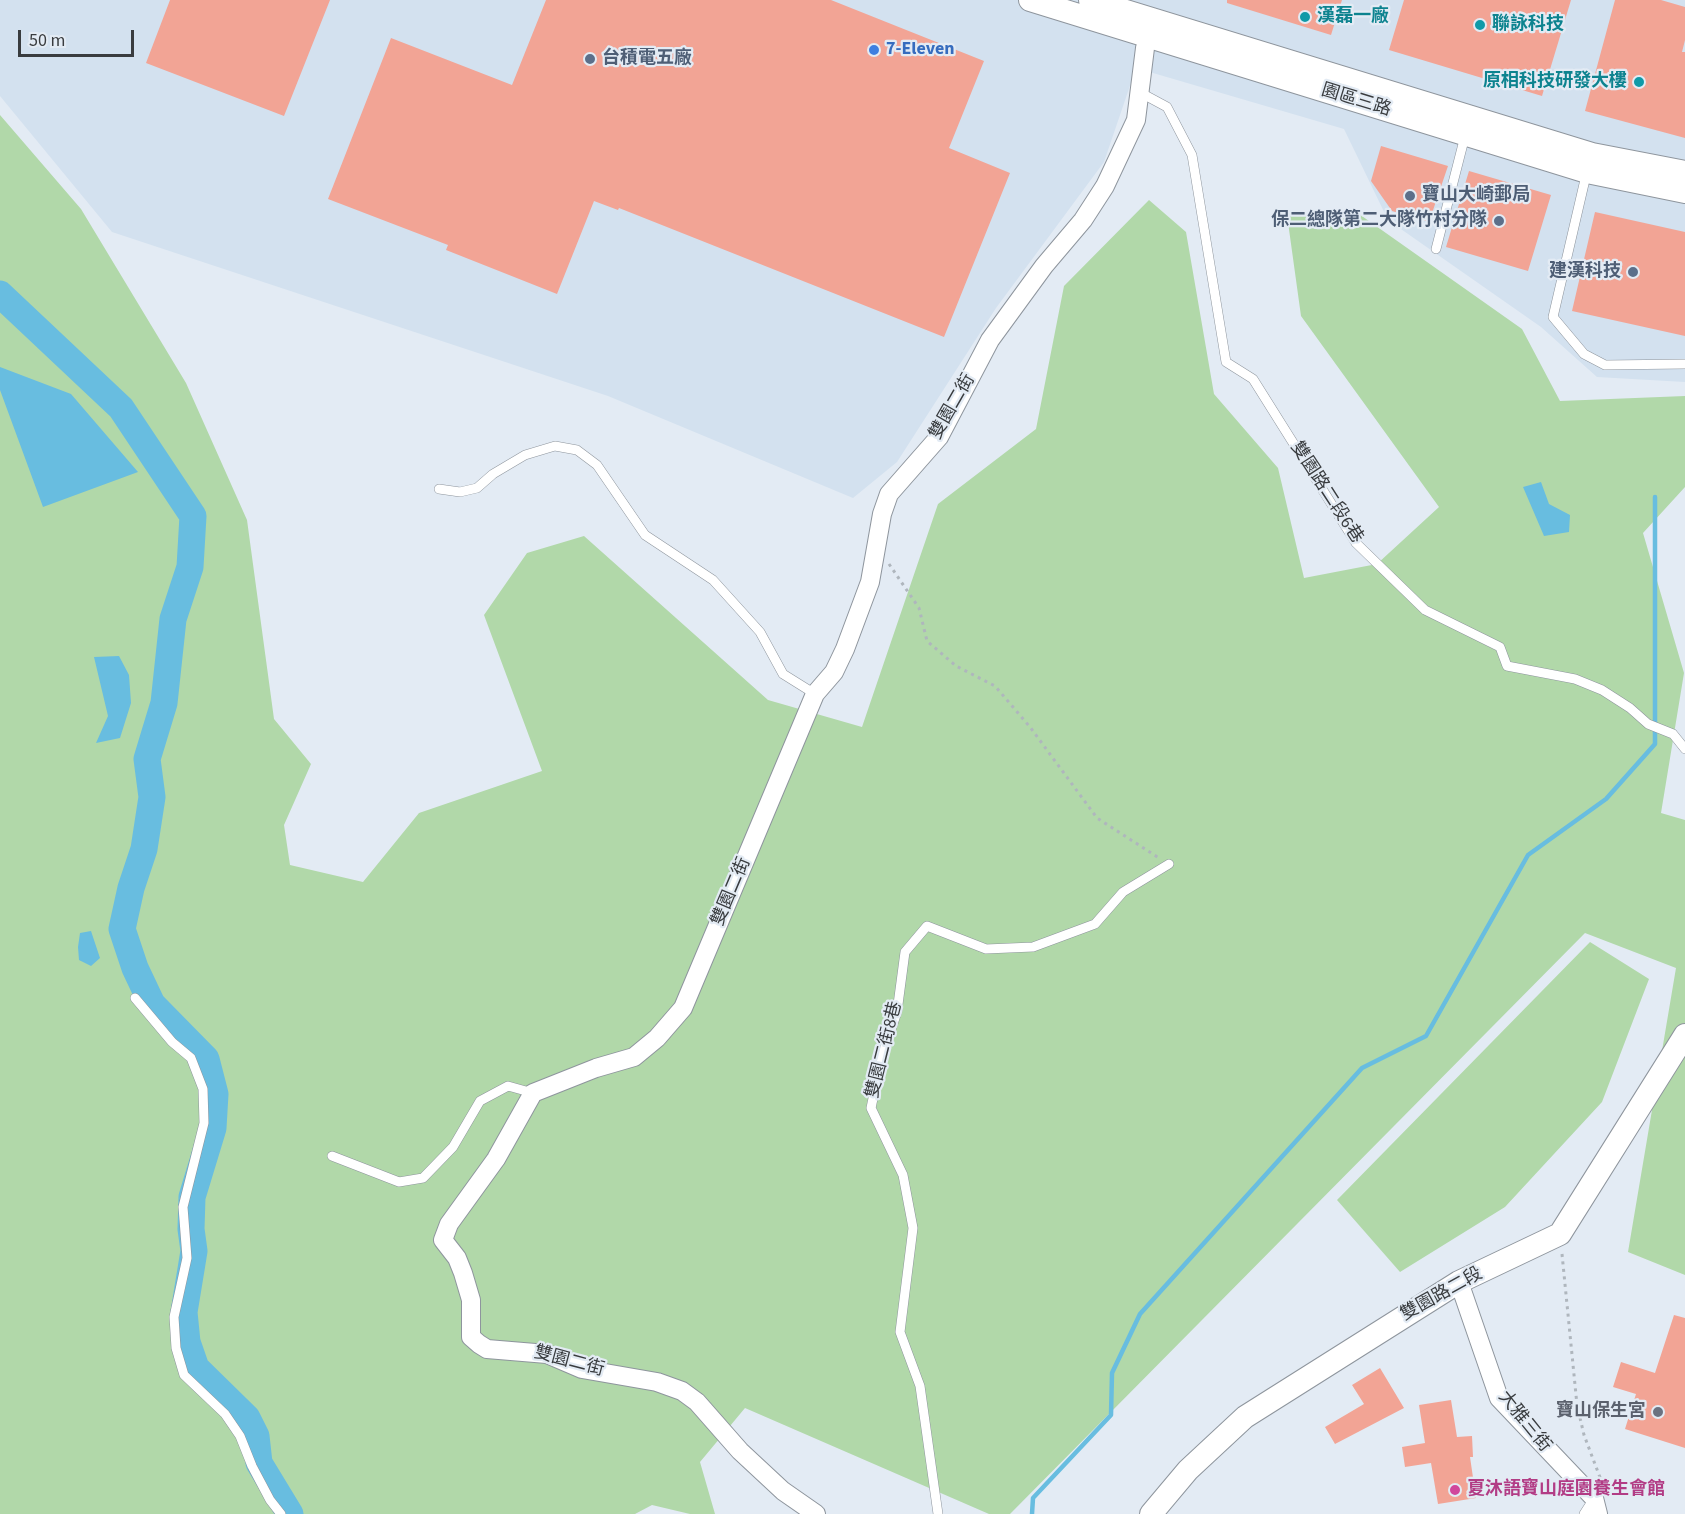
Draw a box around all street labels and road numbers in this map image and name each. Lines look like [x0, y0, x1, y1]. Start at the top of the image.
street label: 園區三路 [1318, 80, 1394, 122]
street label: 雙園二街 [926, 370, 980, 444]
street label: 雙園路二段6巷 [1285, 438, 1367, 548]
street label: 雙園二街 [708, 855, 756, 929]
street label: 雙園二街8巷 [863, 999, 907, 1101]
street label: 雙園路二段 [1397, 1264, 1487, 1326]
street label: 雙園二街 [531, 1342, 607, 1382]
street label: 大雅三街 [1493, 1387, 1555, 1457]

